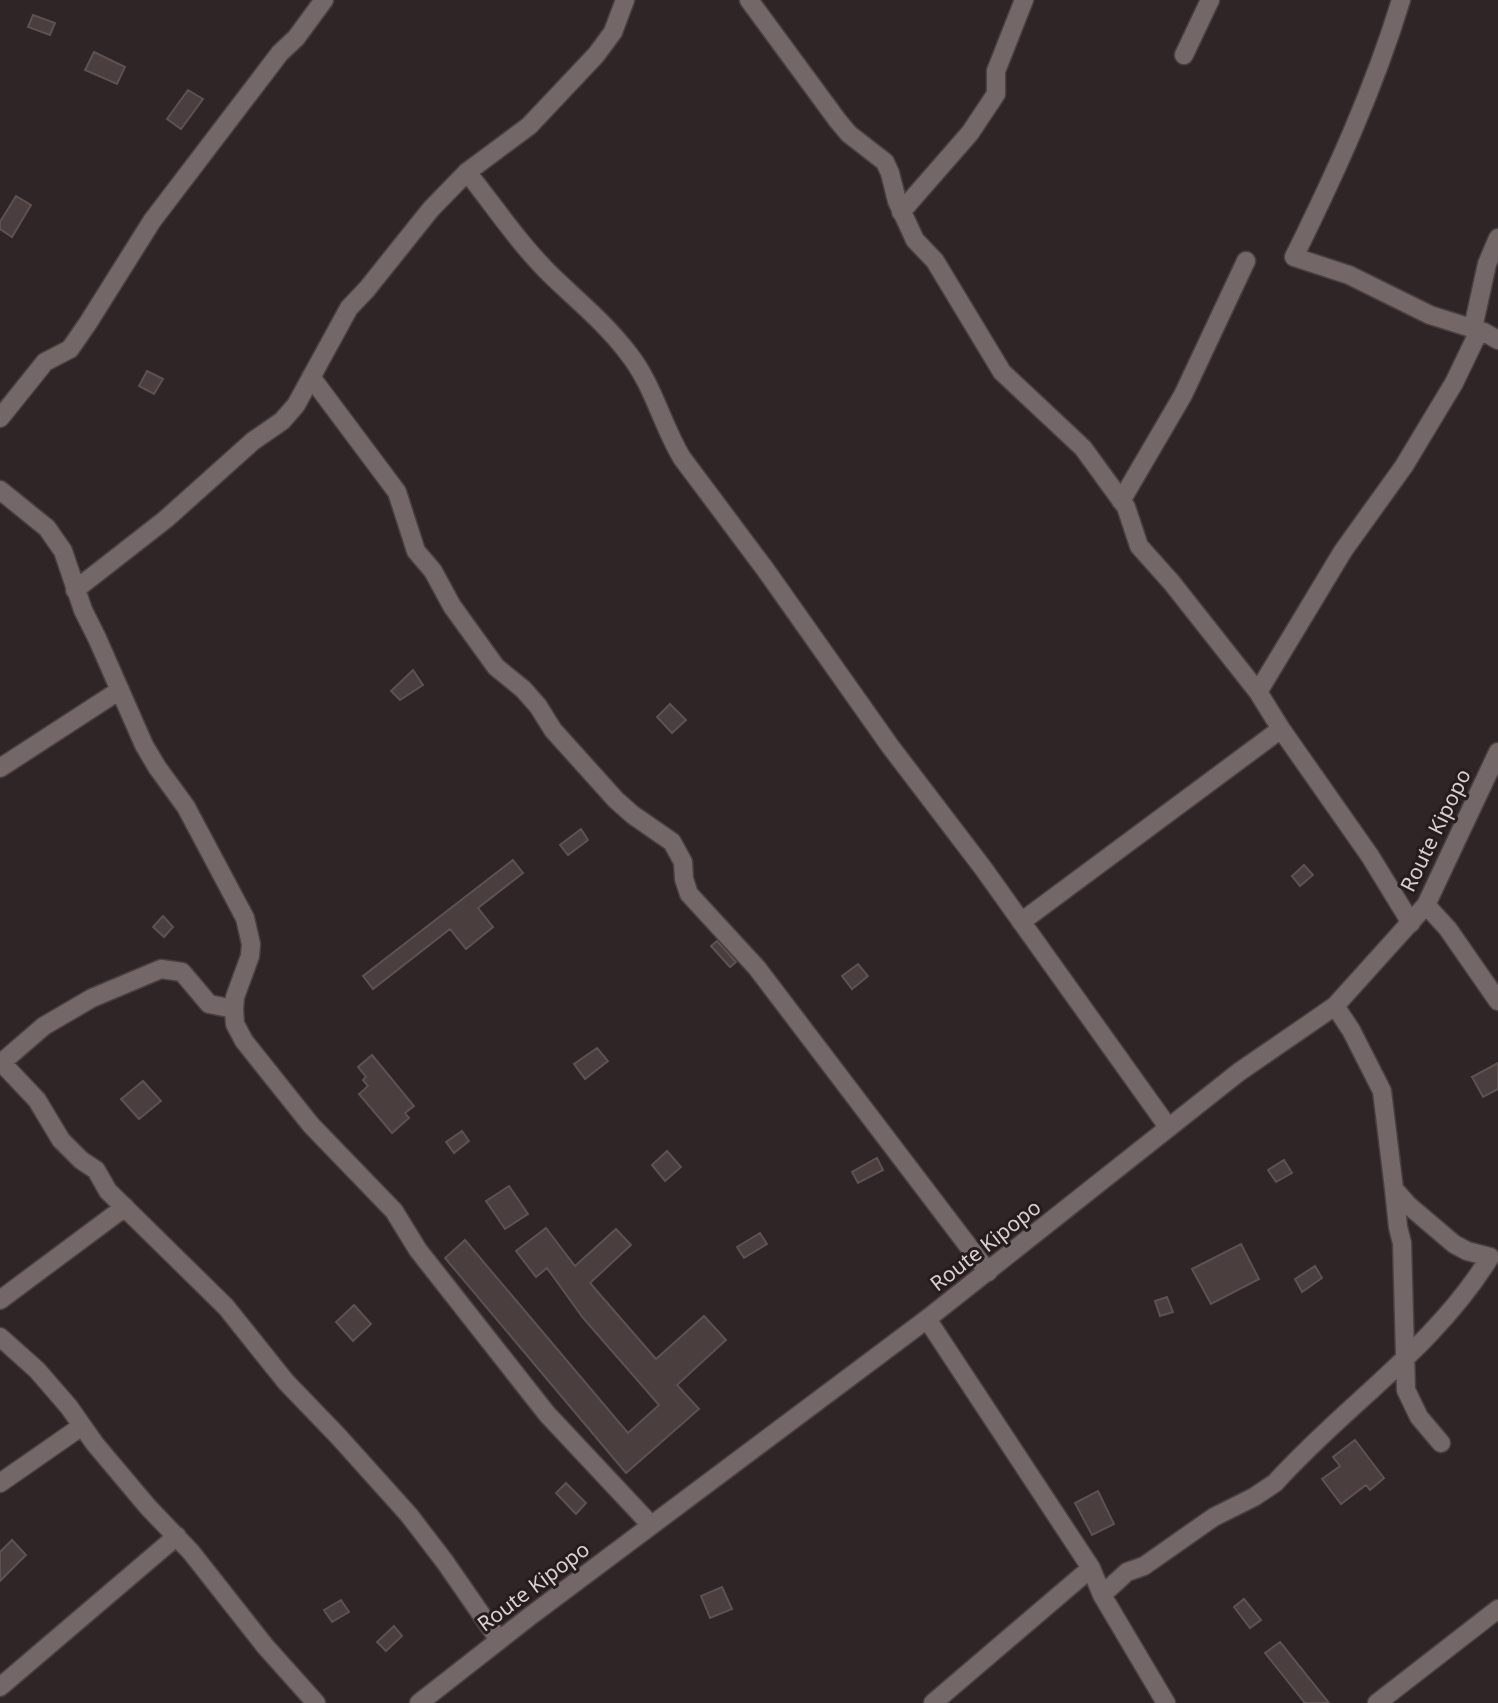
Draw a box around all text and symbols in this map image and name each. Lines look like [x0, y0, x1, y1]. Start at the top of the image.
street label: Route Kipopo [1393, 764, 1477, 896]
street label: Route Kipopo [924, 1193, 1046, 1297]
street label: Route Kipopo [471, 1535, 595, 1637]

